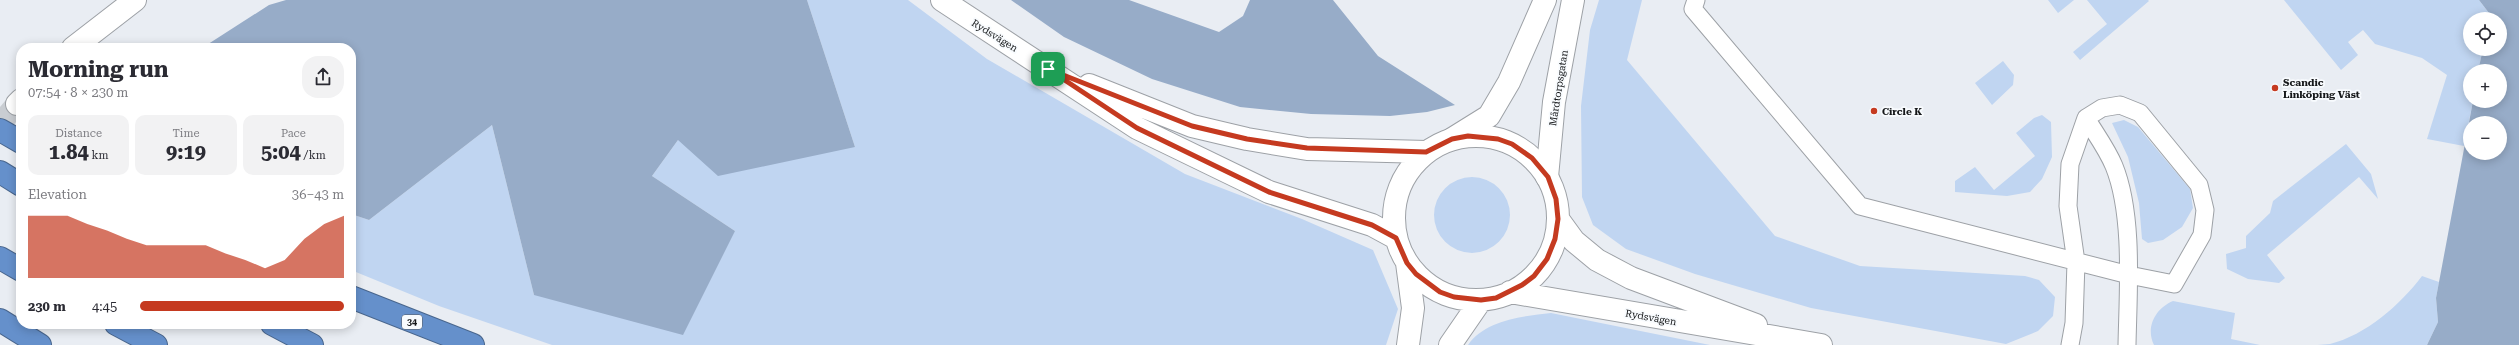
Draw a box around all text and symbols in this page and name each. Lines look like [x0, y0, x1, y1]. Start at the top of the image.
map controls [2463, 12, 2507, 160]
button: locate [2463, 12, 2507, 56]
street label: Rydsvägen [970, 17, 1020, 54]
street label: Mårdtorpsgatan [1547, 49, 1570, 127]
pin [1031, 52, 1065, 86]
button: share [302, 56, 344, 98]
text: Morning run [28, 57, 169, 82]
icon: arrive [1037, 58, 1059, 80]
button: + [2463, 64, 2507, 108]
place label: Scandic Linköping Väst [2283, 77, 2360, 100]
marker: Scandic Linköping Väst [2270, 83, 2280, 93]
text: 07:54 · 8 × 230 m [28, 85, 128, 100]
marker: Circle K [1869, 106, 1879, 116]
place label: Circle K [1882, 106, 1922, 117]
button: − [2463, 116, 2507, 160]
text: Distance [55, 127, 102, 140]
text: Time [173, 127, 199, 140]
text: Pace [281, 127, 306, 140]
text: 1.84 [49, 140, 89, 164]
text: 9:19 [166, 140, 206, 164]
text: 5:04 [261, 140, 301, 164]
text: km [89, 149, 109, 162]
text: /km [301, 149, 326, 162]
text: Elevation [28, 187, 87, 202]
text: 36–43 m [292, 187, 344, 202]
text: 230 m [28, 299, 66, 314]
text: 4:45 [92, 299, 117, 314]
street label: Rydsvägen [1624, 308, 1678, 328]
road number: 34 [402, 315, 422, 329]

